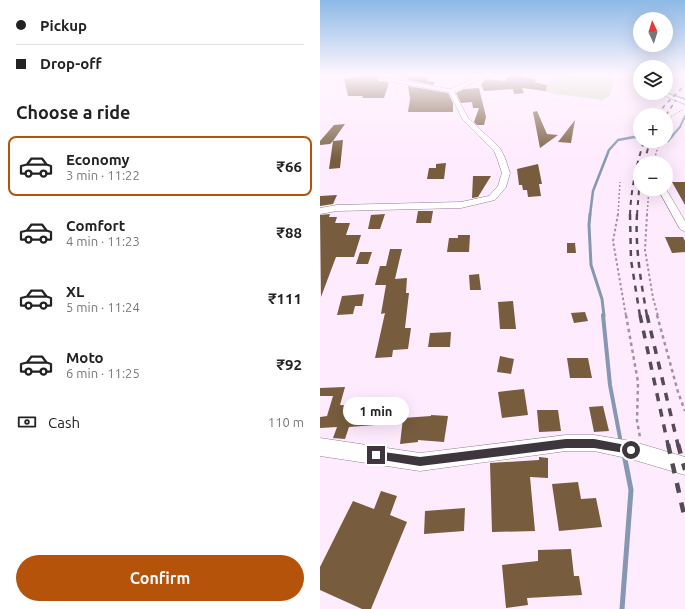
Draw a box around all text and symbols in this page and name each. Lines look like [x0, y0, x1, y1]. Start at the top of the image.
north arrow [633, 12, 673, 52]
map controls [633, 12, 673, 196]
text: Pickup [40, 17, 87, 34]
text: Drop-off [40, 55, 102, 72]
button: layers [633, 60, 673, 100]
text: Choose a ride [16, 102, 130, 122]
button: + [633, 108, 673, 148]
icon: car [18, 148, 54, 184]
text: Economy [66, 151, 130, 168]
button: − [633, 156, 673, 196]
text: ₹66 [277, 158, 302, 175]
text: 3 min · 11:22 [66, 168, 140, 182]
icon: car [18, 214, 54, 250]
text: Comfort [66, 217, 125, 234]
text: ₹88 [277, 224, 302, 241]
text: 4 min · 11:23 [66, 234, 140, 248]
icon: car [18, 280, 54, 316]
text: XL [66, 283, 84, 300]
text: ₹111 [268, 290, 302, 307]
text: 5 min · 11:24 [66, 300, 140, 314]
icon: car [18, 346, 54, 382]
text: Moto [66, 349, 104, 366]
text: ₹92 [277, 356, 302, 373]
text: 6 min · 11:25 [66, 366, 140, 380]
callout: 1 min [343, 397, 409, 425]
text: 1 min [360, 404, 392, 418]
icon: cash [16, 411, 38, 433]
text: Cash [48, 414, 80, 431]
text: 110 m [268, 415, 304, 429]
route start [622, 441, 640, 459]
route end [367, 446, 385, 464]
button: Confirm [16, 555, 304, 601]

